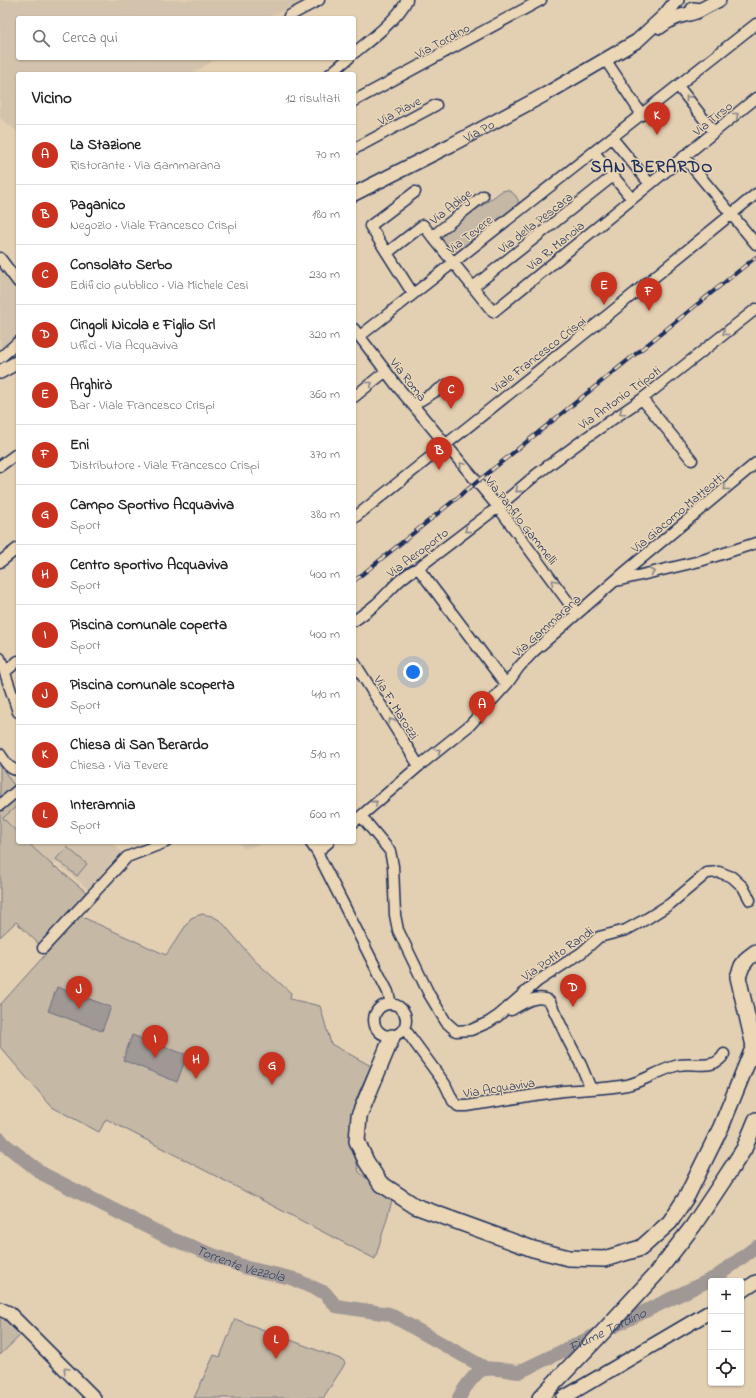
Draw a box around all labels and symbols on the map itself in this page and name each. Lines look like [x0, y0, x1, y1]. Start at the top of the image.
street label: Via Tordino [411, 19, 474, 64]
street label: Via Piave [374, 92, 425, 131]
one-way arrow [685, 96, 692, 103]
street label: Via Tirso [688, 97, 737, 142]
pin: K [644, 102, 670, 135]
one-way arrow [731, 112, 738, 119]
street label: Via Po [459, 115, 499, 148]
district label: SAN BERARDO [591, 155, 713, 180]
street label: Via Adige [425, 185, 477, 231]
street label: Via della Pescara [494, 188, 577, 259]
street label: Via Tevere [442, 211, 497, 260]
street label: Via R. Manoia [522, 217, 589, 276]
pin: E [591, 272, 617, 305]
pin: F [636, 278, 662, 311]
street label: Viale Francesco Crispi [487, 312, 590, 399]
one-way arrow [723, 328, 730, 335]
street label: Via Roma [384, 353, 431, 406]
street label: Via Antonio Tripoti [574, 362, 665, 435]
pin: C [438, 376, 464, 409]
one-way arrow [365, 381, 373, 388]
one-way arrow [620, 407, 627, 414]
pin: B [426, 437, 452, 470]
one-way arrow [460, 462, 467, 470]
street label: Via Giacomo Matteotti [626, 468, 729, 559]
street label: Via Panfilo Gammelli [479, 472, 562, 569]
one-way arrow [723, 483, 730, 490]
one-way arrow [516, 485, 523, 492]
street label: Via Aeroporto [382, 524, 453, 583]
one-way arrow [464, 526, 471, 533]
one-way arrow [648, 568, 655, 577]
one-way arrow [551, 580, 558, 587]
street label: Via Gammarana [508, 590, 585, 663]
your location [403, 662, 423, 682]
street label: Via F. Marozzi [368, 671, 423, 744]
pin: A [469, 691, 495, 724]
one-way arrow [388, 718, 395, 725]
one-way arrow [433, 749, 440, 756]
one-way arrow [371, 801, 378, 808]
street label: Via Potito Randi [517, 922, 598, 987]
pin: D [560, 974, 586, 1007]
pin: J [66, 976, 92, 1009]
pin: I [142, 1025, 168, 1058]
pin: H [183, 1046, 209, 1079]
pin: G [259, 1052, 285, 1085]
street label: Via Acquaviva [461, 1073, 536, 1104]
water label: Torrente Vezzola [193, 1240, 287, 1288]
water label: Fiume Tordino [565, 1303, 651, 1359]
pin: L [263, 1326, 289, 1359]
one-way arrow [64, 1367, 71, 1375]

